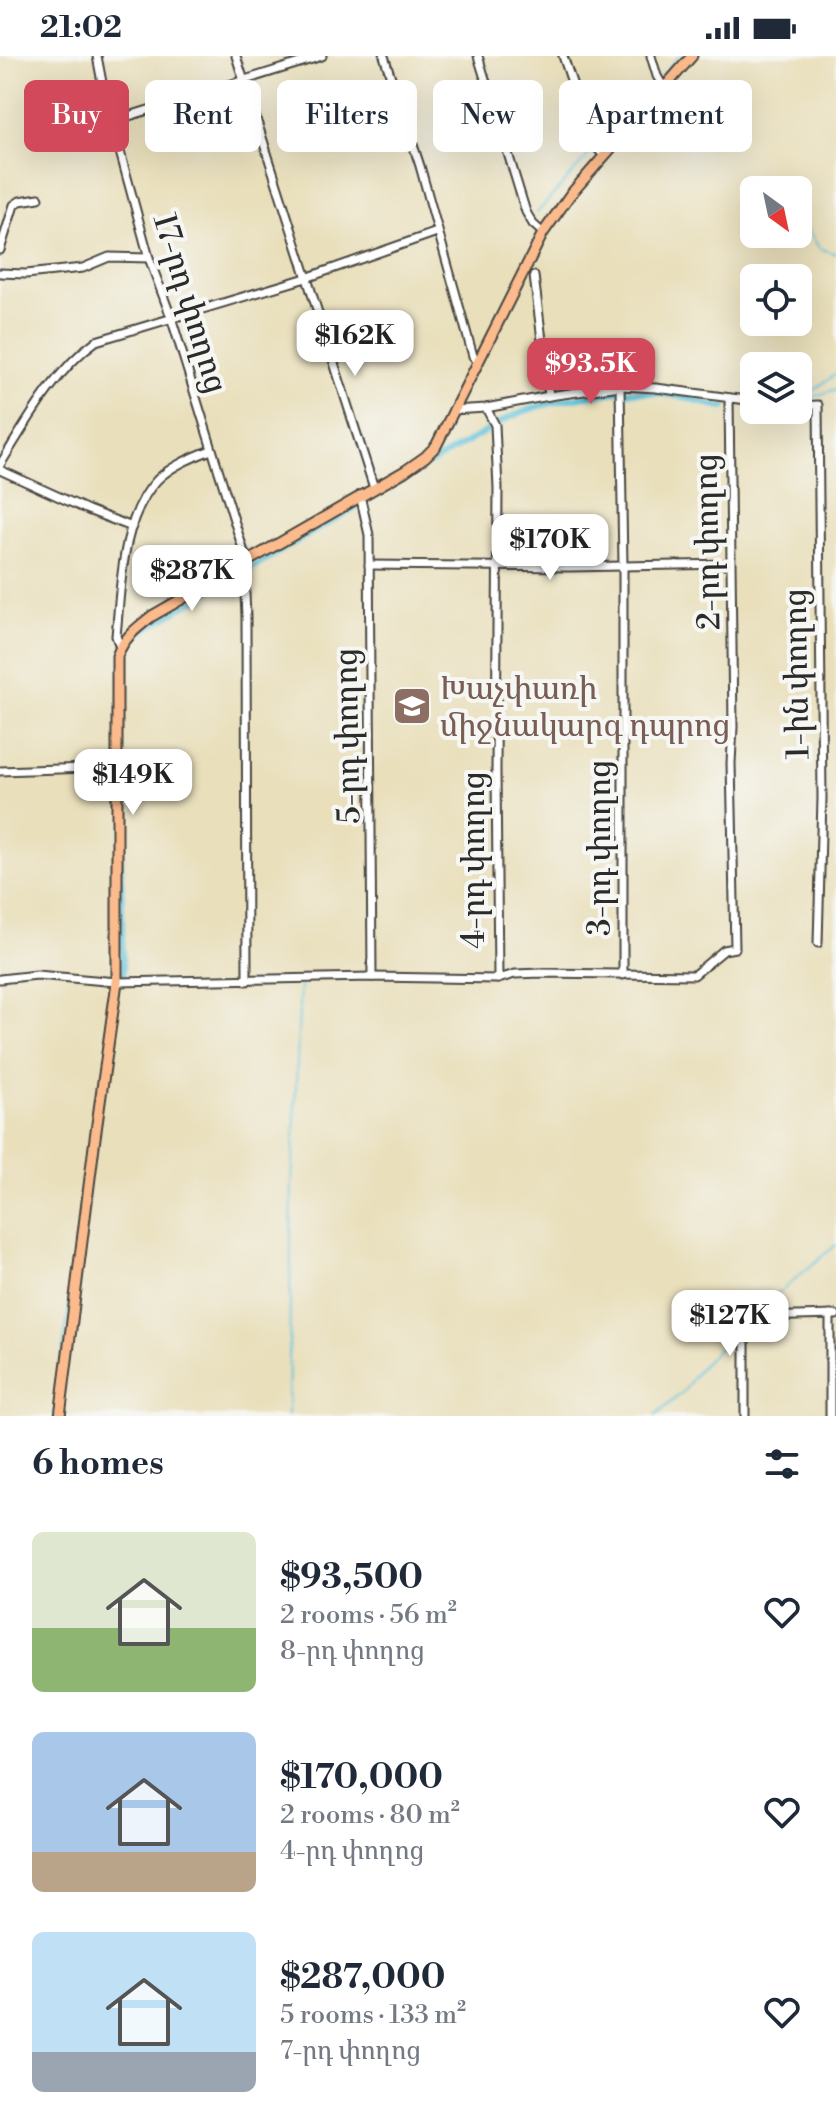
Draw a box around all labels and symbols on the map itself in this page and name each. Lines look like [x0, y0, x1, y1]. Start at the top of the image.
north arrow [740, 176, 812, 248]
street label: 17-րդ փողոց [144, 209, 236, 398]
pin: $162K [299, 310, 411, 378]
pin: $93.5K [526, 338, 656, 406]
street label: 2-րդ փողոց [686, 453, 730, 631]
pin: $170K [494, 514, 606, 582]
pin: $287K [136, 545, 248, 613]
street label: 1-ին փողոց [776, 588, 818, 760]
street label: 5-րդ փողոց [326, 648, 370, 824]
place label: Խաչփառի միջնակարգ դպրոց [440, 669, 730, 746]
school or university icon: Խաչփառի միջնակարգ դպրոց [391, 685, 433, 727]
pin: $149K [77, 749, 189, 817]
street label: 3-րդ փողոց [580, 760, 620, 936]
street label: 4-րդ փողոց [454, 771, 494, 949]
pin: $127K [674, 1290, 786, 1358]

